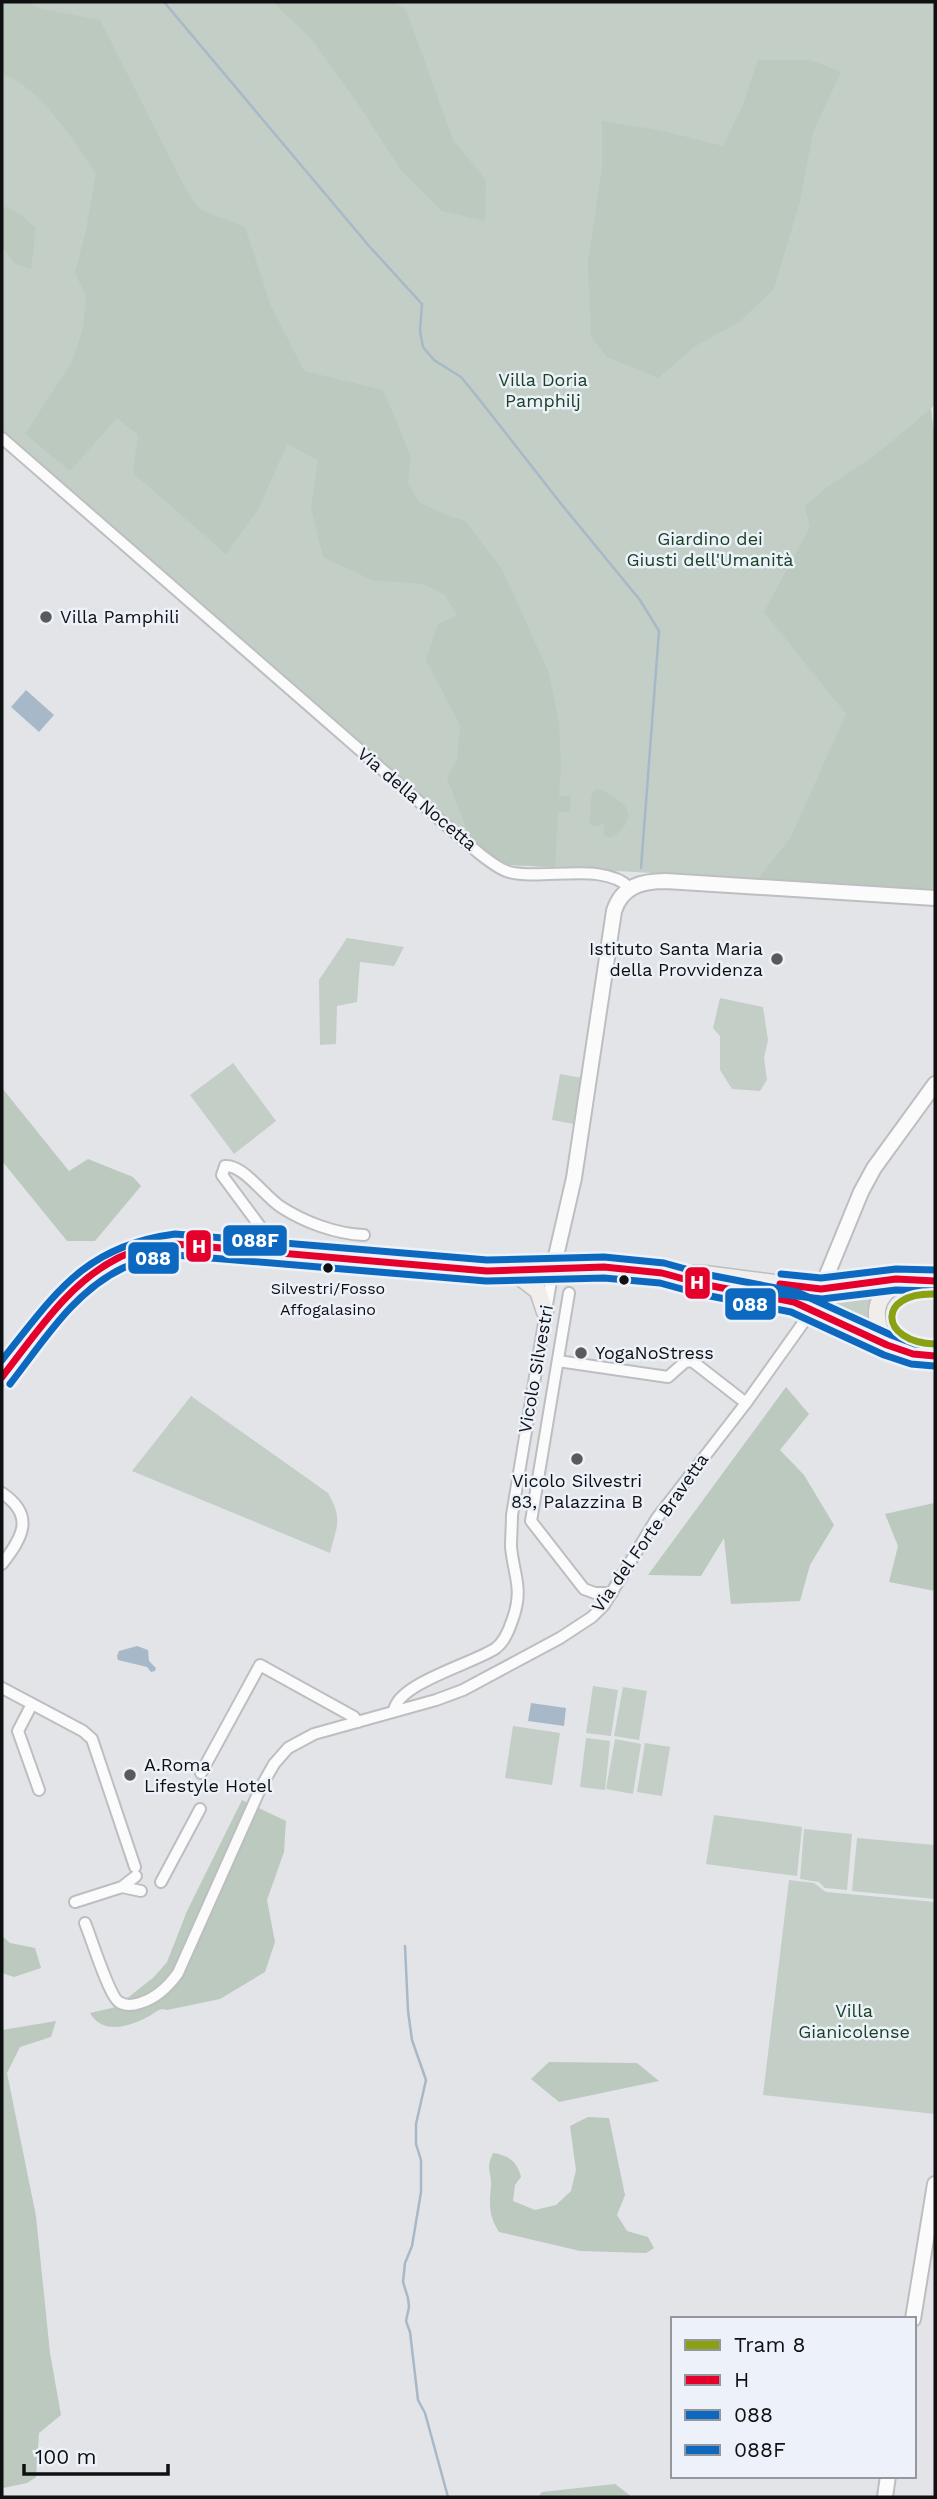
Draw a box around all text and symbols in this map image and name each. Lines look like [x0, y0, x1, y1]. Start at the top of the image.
park label: Villa Doria Pamphilj [498, 369, 588, 411]
park label: Giardino dei Giusti dell'Umanità [626, 528, 794, 570]
place label: Villa Pamphili [60, 606, 179, 627]
marker: Villa Pamphili [38, 609, 54, 625]
street label: Via della Nocetta [353, 743, 481, 855]
place label: Istituto Santa Maria della Provvidenza [589, 938, 763, 980]
marker: Istituto Santa Maria della Provvidenza [769, 951, 785, 967]
line badge: 088F [222, 1224, 288, 1257]
line badge: H [185, 1229, 212, 1263]
text: 088F [231, 1229, 279, 1252]
text: H [192, 1235, 206, 1258]
line badge: 088 [127, 1241, 180, 1275]
text: 088 [135, 1247, 171, 1270]
marker: Silvestri/Fosso Affogalasino [321, 1261, 335, 1275]
line badge: H [684, 1266, 711, 1300]
text: H [690, 1271, 704, 1294]
unlabelled marker [617, 1273, 631, 1287]
place label: Silvestri/Fosso Affogalasino [271, 1279, 385, 1319]
line badge: 088 [724, 1287, 777, 1321]
text: 088 [732, 1293, 768, 1316]
street label: Vicolo Silvestri [514, 1303, 557, 1435]
place label: YogaNoStress [595, 1342, 714, 1363]
marker: YogaNoStress [573, 1345, 589, 1361]
street label: Via del Forte Bravetta [587, 1449, 712, 1616]
marker: Vicolo Silvestri 83, Palazzina B [569, 1451, 585, 1467]
place label: Vicolo Silvestri 83, Palazzina B [511, 1470, 643, 1512]
place label: A.Roma Lifestyle Hotel [144, 1754, 273, 1796]
marker: A.Roma Lifestyle Hotel [122, 1767, 138, 1783]
park label: Villa Gianicolense [798, 2000, 910, 2042]
legend [671, 2317, 916, 2478]
text: Tram 8 [734, 2332, 806, 2357]
text: H [734, 2367, 749, 2392]
text: 088 [734, 2402, 773, 2427]
scale bar [24, 2432, 168, 2476]
text: 088F [734, 2437, 786, 2462]
text: 100 m [35, 2444, 97, 2469]

